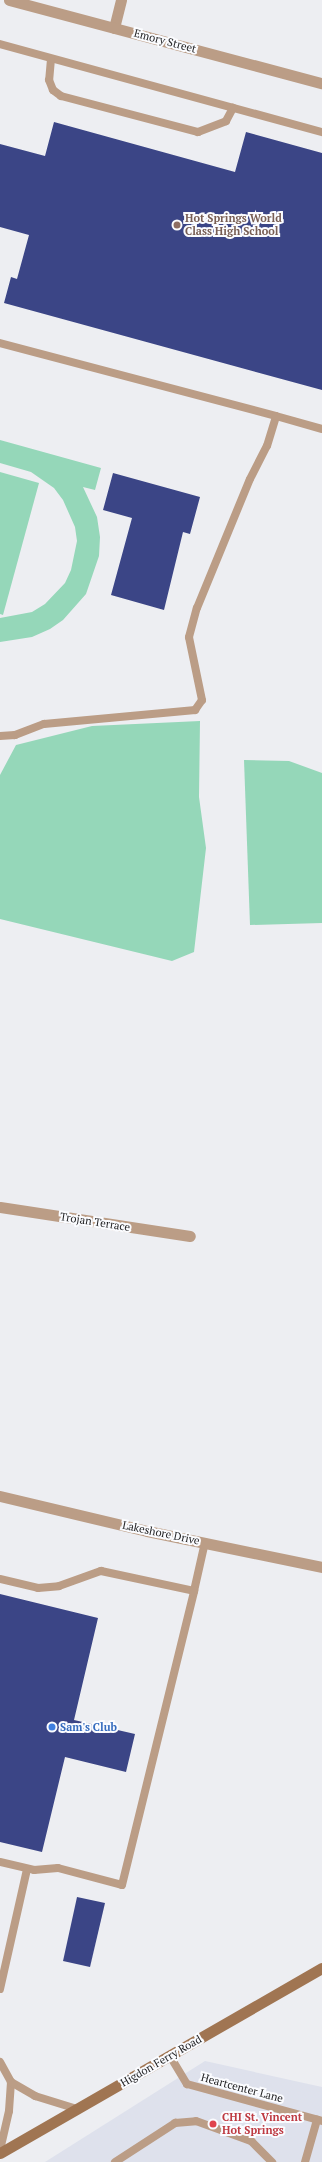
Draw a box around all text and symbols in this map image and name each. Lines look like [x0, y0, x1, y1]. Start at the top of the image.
street label: Emory Street [132, 26, 198, 56]
place label: Hot Springs World Class High School [185, 212, 282, 238]
marker: Hot Springs World Class High School [172, 220, 182, 230]
street label: Trojan Terrace [59, 1210, 131, 1234]
street label: Lakeshore Drive [121, 1518, 201, 1548]
place label: Sam's Club [60, 1720, 117, 1734]
marker: Sam's Club [47, 1722, 57, 1732]
street label: Higdon Ferry Road [118, 2032, 204, 2090]
street label: Heartcenter Lane [199, 2071, 285, 2105]
place label: CHI St. Vincent Hot Springs [222, 2111, 303, 2137]
marker: CHI St. Vincent Hot Springs [207, 2118, 219, 2130]

